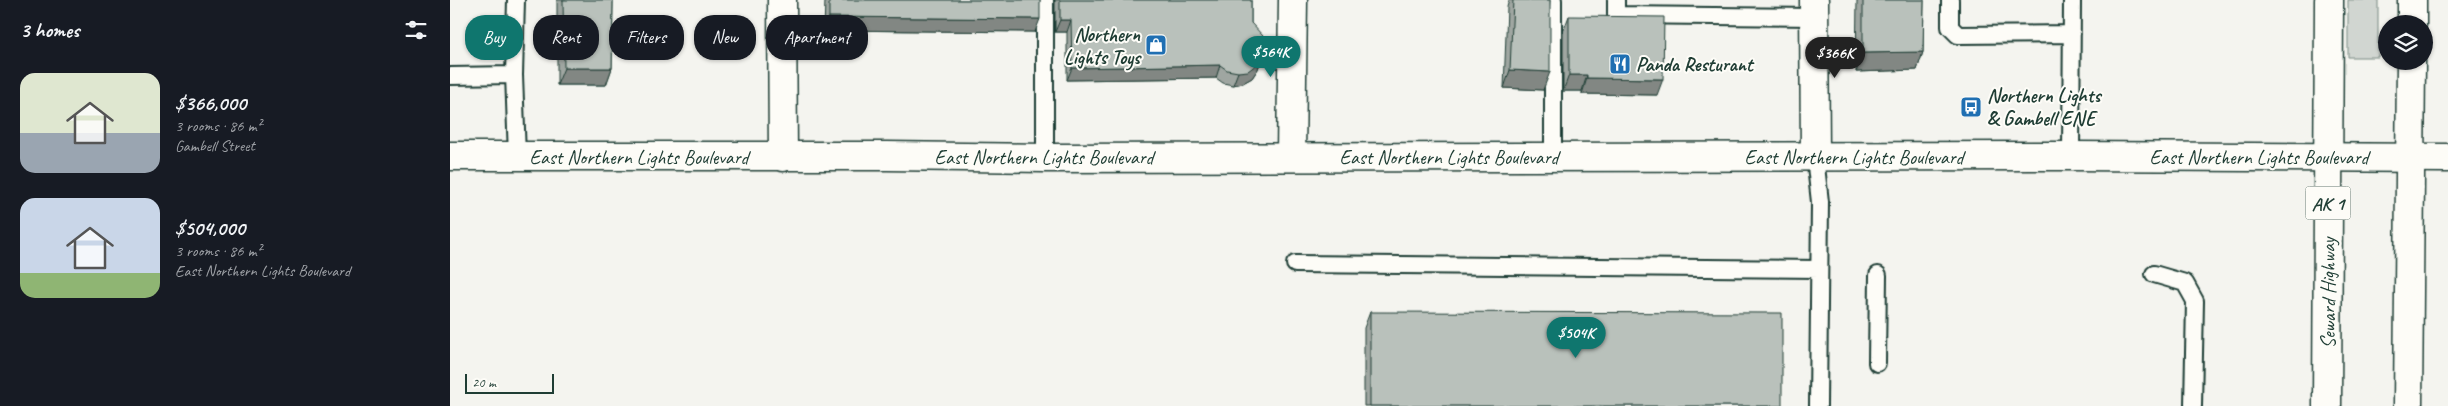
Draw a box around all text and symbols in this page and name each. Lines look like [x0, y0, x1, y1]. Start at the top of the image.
chip: Buy [465, 15, 523, 60]
chip: Rent [533, 15, 599, 60]
chip: Filters [609, 15, 684, 60]
chip: New [694, 15, 756, 60]
chip: Apartment [766, 15, 868, 60]
map controls [2378, 15, 2433, 70]
button: layers [2378, 15, 2433, 70]
icon: filters [402, 16, 430, 44]
text: 3 homes [20, 17, 79, 43]
place label: Northern Lights Toys [1064, 22, 1142, 71]
shop icon: Northern Lights Toys [1144, 33, 1168, 57]
pin: $564K [1236, 36, 1306, 78]
pin: $366K [1800, 36, 1870, 79]
text: $564K [1252, 42, 1290, 62]
text: $366K [1816, 43, 1854, 63]
restaurant icon: Panda Resturant [1608, 52, 1632, 76]
place label: Panda Resturant [1636, 52, 1755, 77]
place label: Northern Lights & Gambell ENE [1987, 83, 2102, 131]
text: $366,000 [175, 90, 246, 116]
icon: home [60, 93, 120, 153]
bus stop icon: Northern Lights & Gambell ENE [1959, 95, 1983, 119]
text: 3 rooms · 86 m² [175, 116, 261, 136]
text: Gambell Street [175, 136, 255, 156]
street label: East Northern Lights Boulevard [530, 145, 752, 170]
street label: East Northern Lights Boulevard [935, 145, 1157, 170]
street label: East Northern Lights Boulevard [1340, 145, 1562, 170]
street label: East Northern Lights Boulevard [1745, 145, 1967, 170]
street label: East Northern Lights Boulevard [2150, 145, 2372, 170]
road number: AK 1 [2306, 187, 2350, 220]
text: $504,000 [175, 215, 245, 241]
icon: home [60, 218, 120, 278]
street label: Seward Highway [2316, 235, 2341, 348]
text: 3 rooms · 86 m² [175, 241, 261, 261]
text: East Northern Lights Boulevard [175, 261, 350, 281]
pin: $504K [1541, 316, 1611, 359]
text: $504K [1558, 323, 1594, 343]
scale bar [465, 371, 554, 394]
text: 20 m [472, 374, 496, 391]

